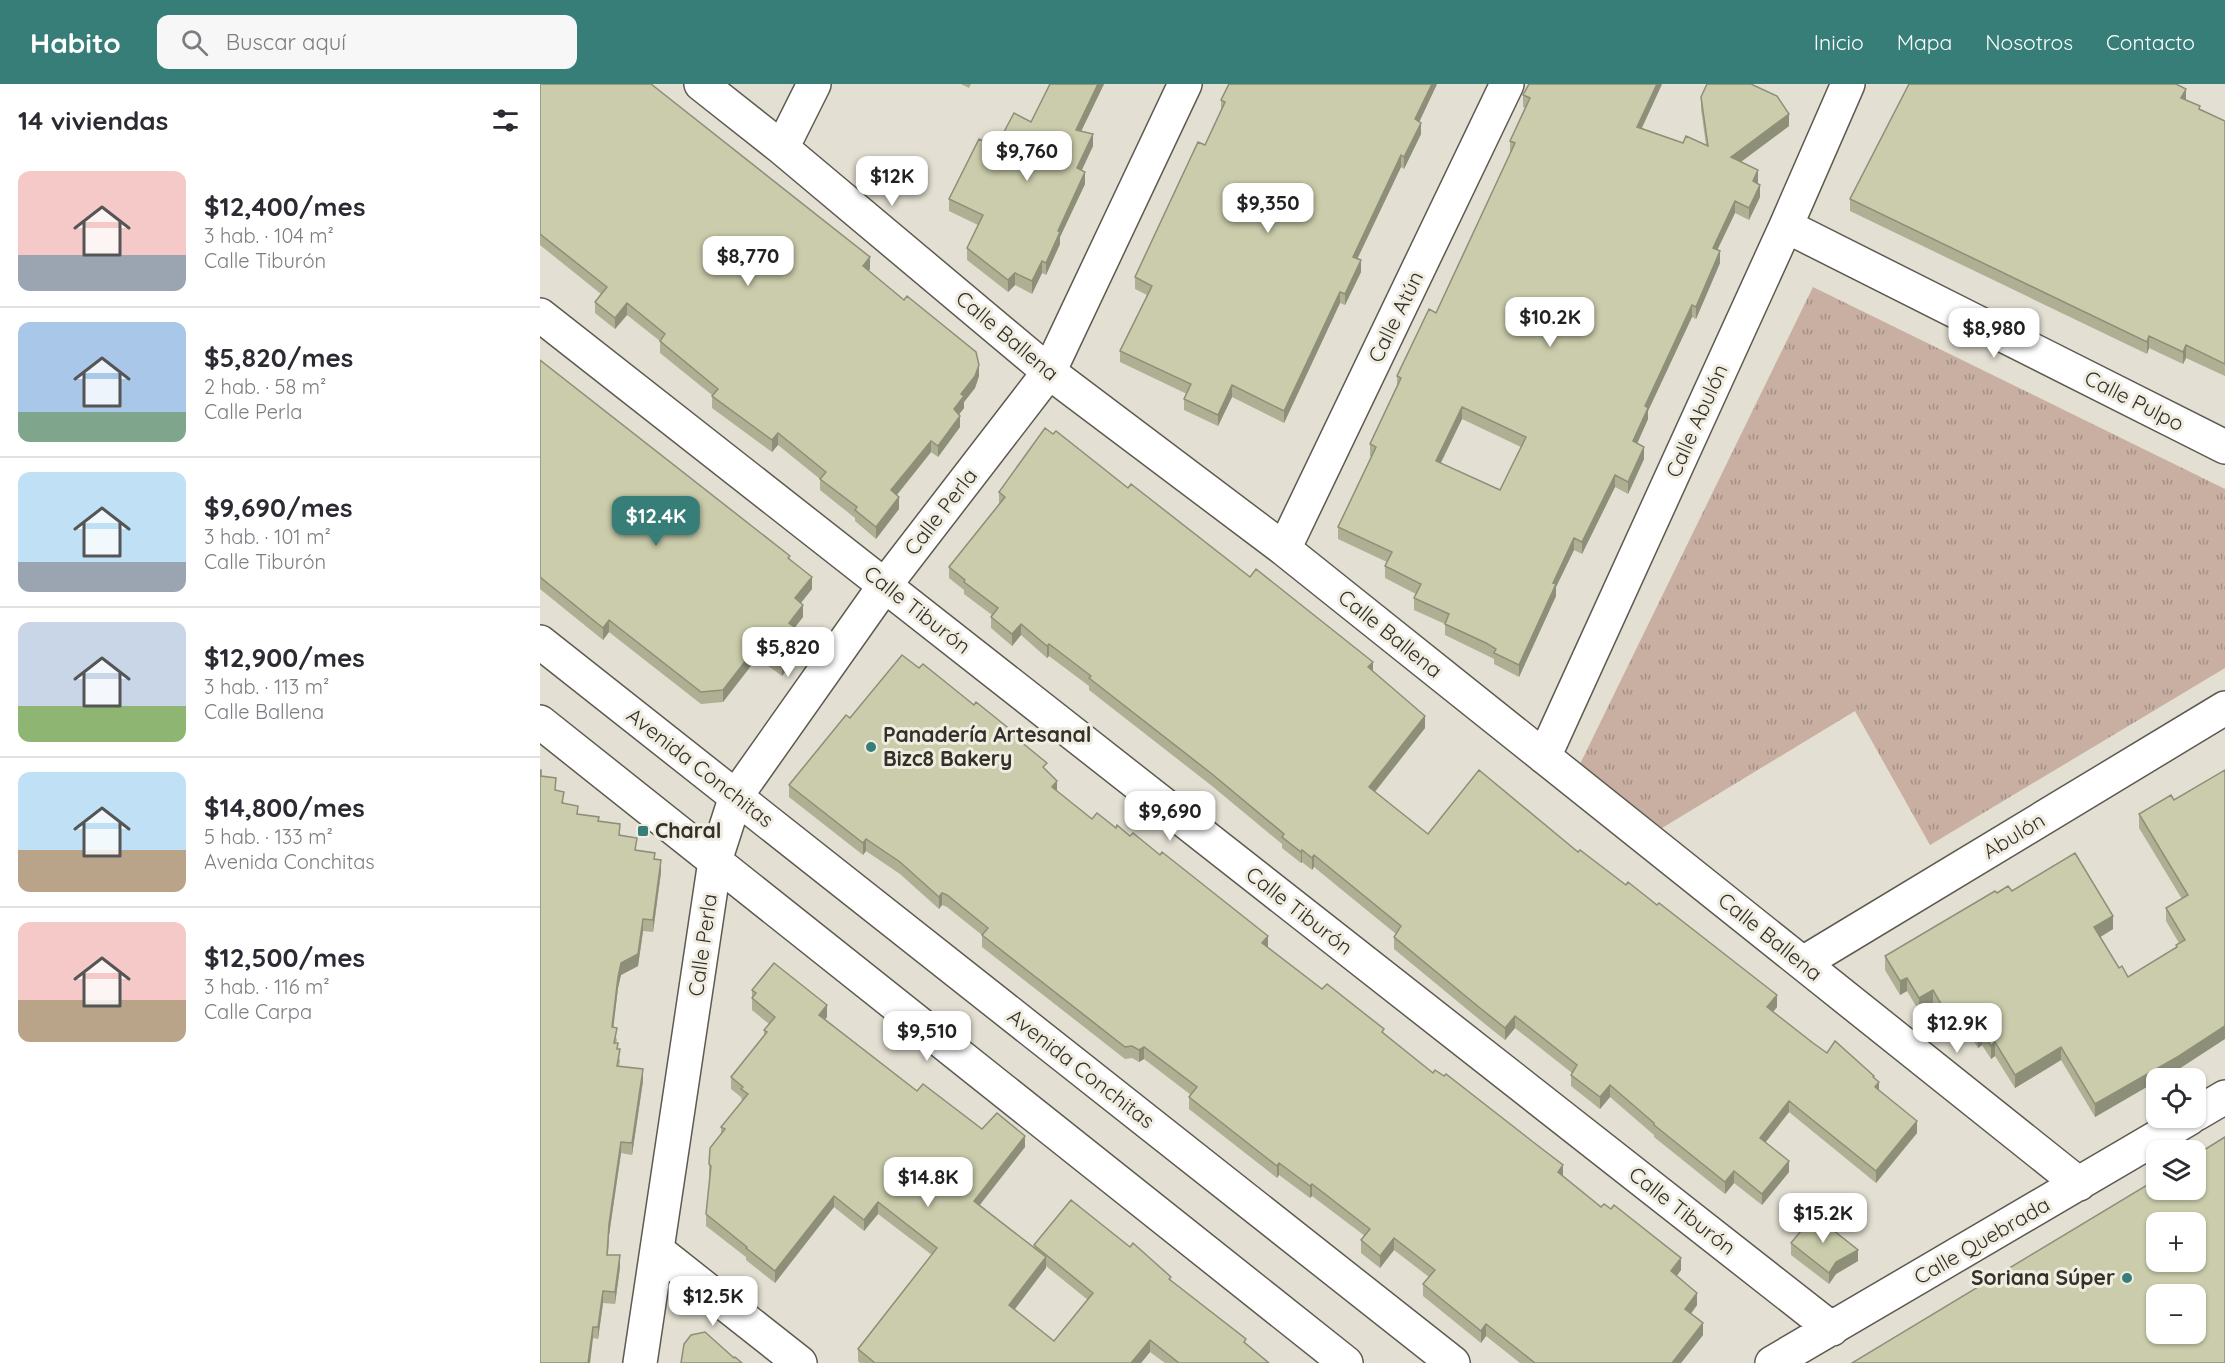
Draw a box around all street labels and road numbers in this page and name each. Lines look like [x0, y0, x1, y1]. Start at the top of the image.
street label: Calle Atún [1362, 267, 1428, 366]
street label: Calle Ballena [951, 285, 1064, 386]
street label: Calle Abulón [1660, 360, 1733, 481]
street label: Calle Pulpo [2080, 364, 2189, 436]
street label: Calle Perla [898, 463, 982, 560]
street label: Calle Tiburón [859, 559, 976, 659]
street label: Calle Ballena [1333, 583, 1448, 683]
street label: Avenida Conchitas [622, 702, 779, 833]
street label: Abulón [1978, 807, 2049, 864]
street label: Calle Tiburón [1241, 860, 1358, 960]
street label: Calle Ballena [1713, 886, 1828, 986]
street label: Calle Perla [682, 892, 722, 998]
street label: Avenida Conchitas [1003, 1003, 1160, 1134]
street label: Calle Tiburón [1624, 1160, 1741, 1260]
street label: Calle Quebrada [1909, 1191, 2054, 1289]

